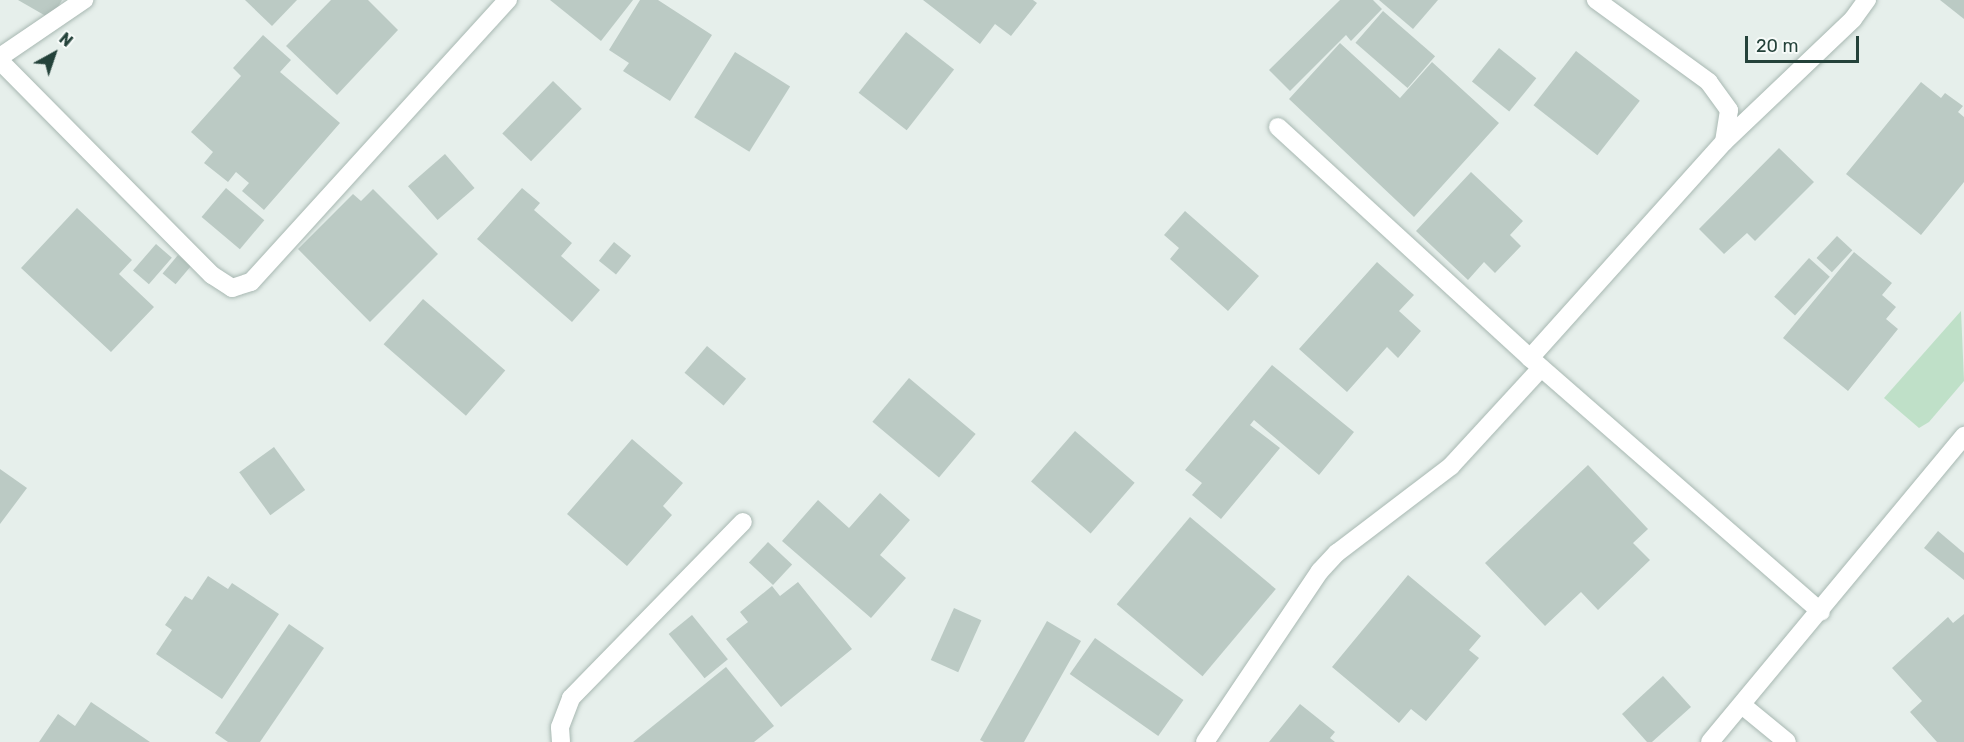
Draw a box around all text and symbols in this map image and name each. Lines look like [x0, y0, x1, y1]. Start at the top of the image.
north arrow [24, 24, 84, 84]
scale bar [1748, 24, 1862, 62]
text: N [55, 29, 76, 51]
text: 20 m [1756, 35, 1798, 57]

